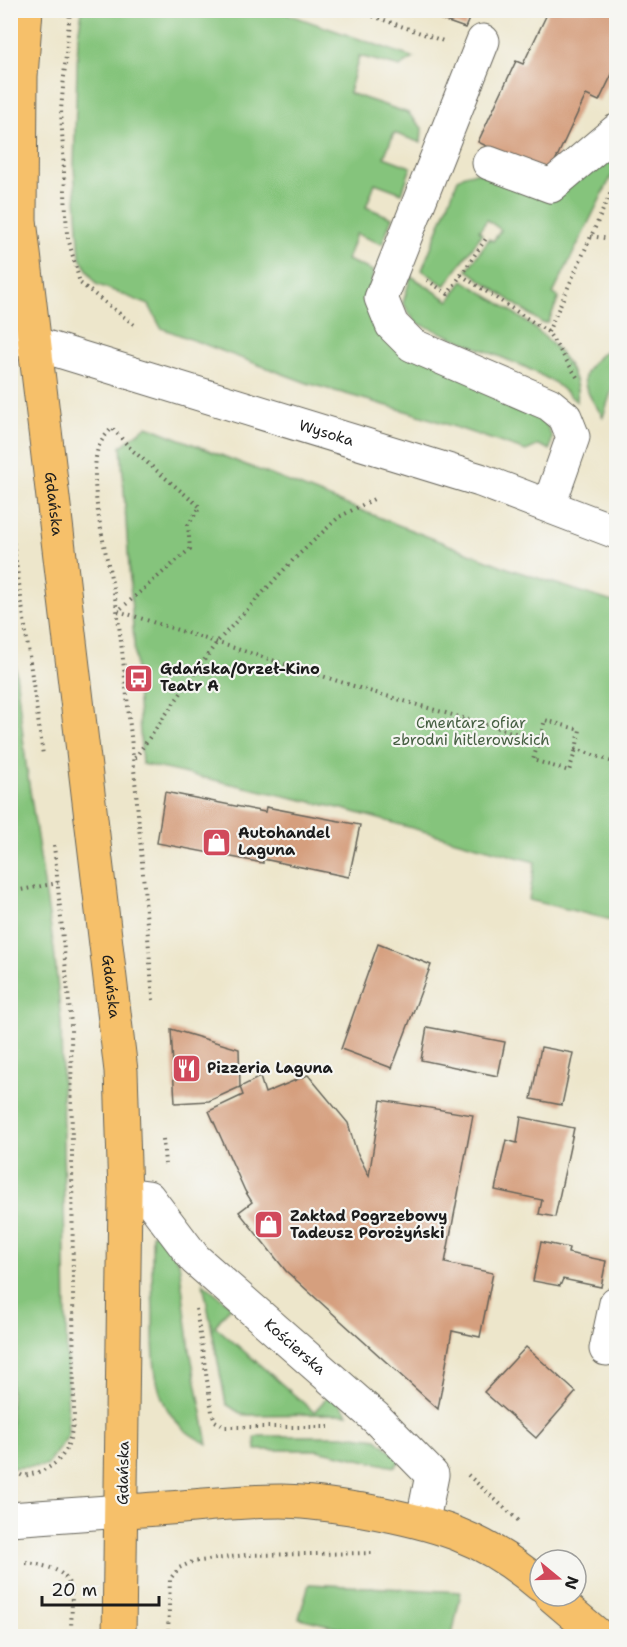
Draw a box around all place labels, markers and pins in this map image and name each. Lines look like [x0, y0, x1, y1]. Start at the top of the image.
place label: Gdańska/Orzeł-Kino Teatr A [160, 659, 320, 696]
bus stop icon: Gdańska/Orzeł-Kino Teatr A [123, 662, 155, 694]
place label: Autohandel Laguna [238, 823, 330, 860]
shop icon: Autohandel Laguna [201, 826, 233, 858]
restaurant icon: Pizzeria Laguna [170, 1052, 202, 1084]
place label: Pizzeria Laguna [207, 1058, 333, 1078]
place label: Zakład Pogrzebowy Tadeusz Porożyński [290, 1206, 448, 1243]
shop icon: Zakład Pogrzebowy Tadeusz Porożyński [253, 1209, 285, 1241]

